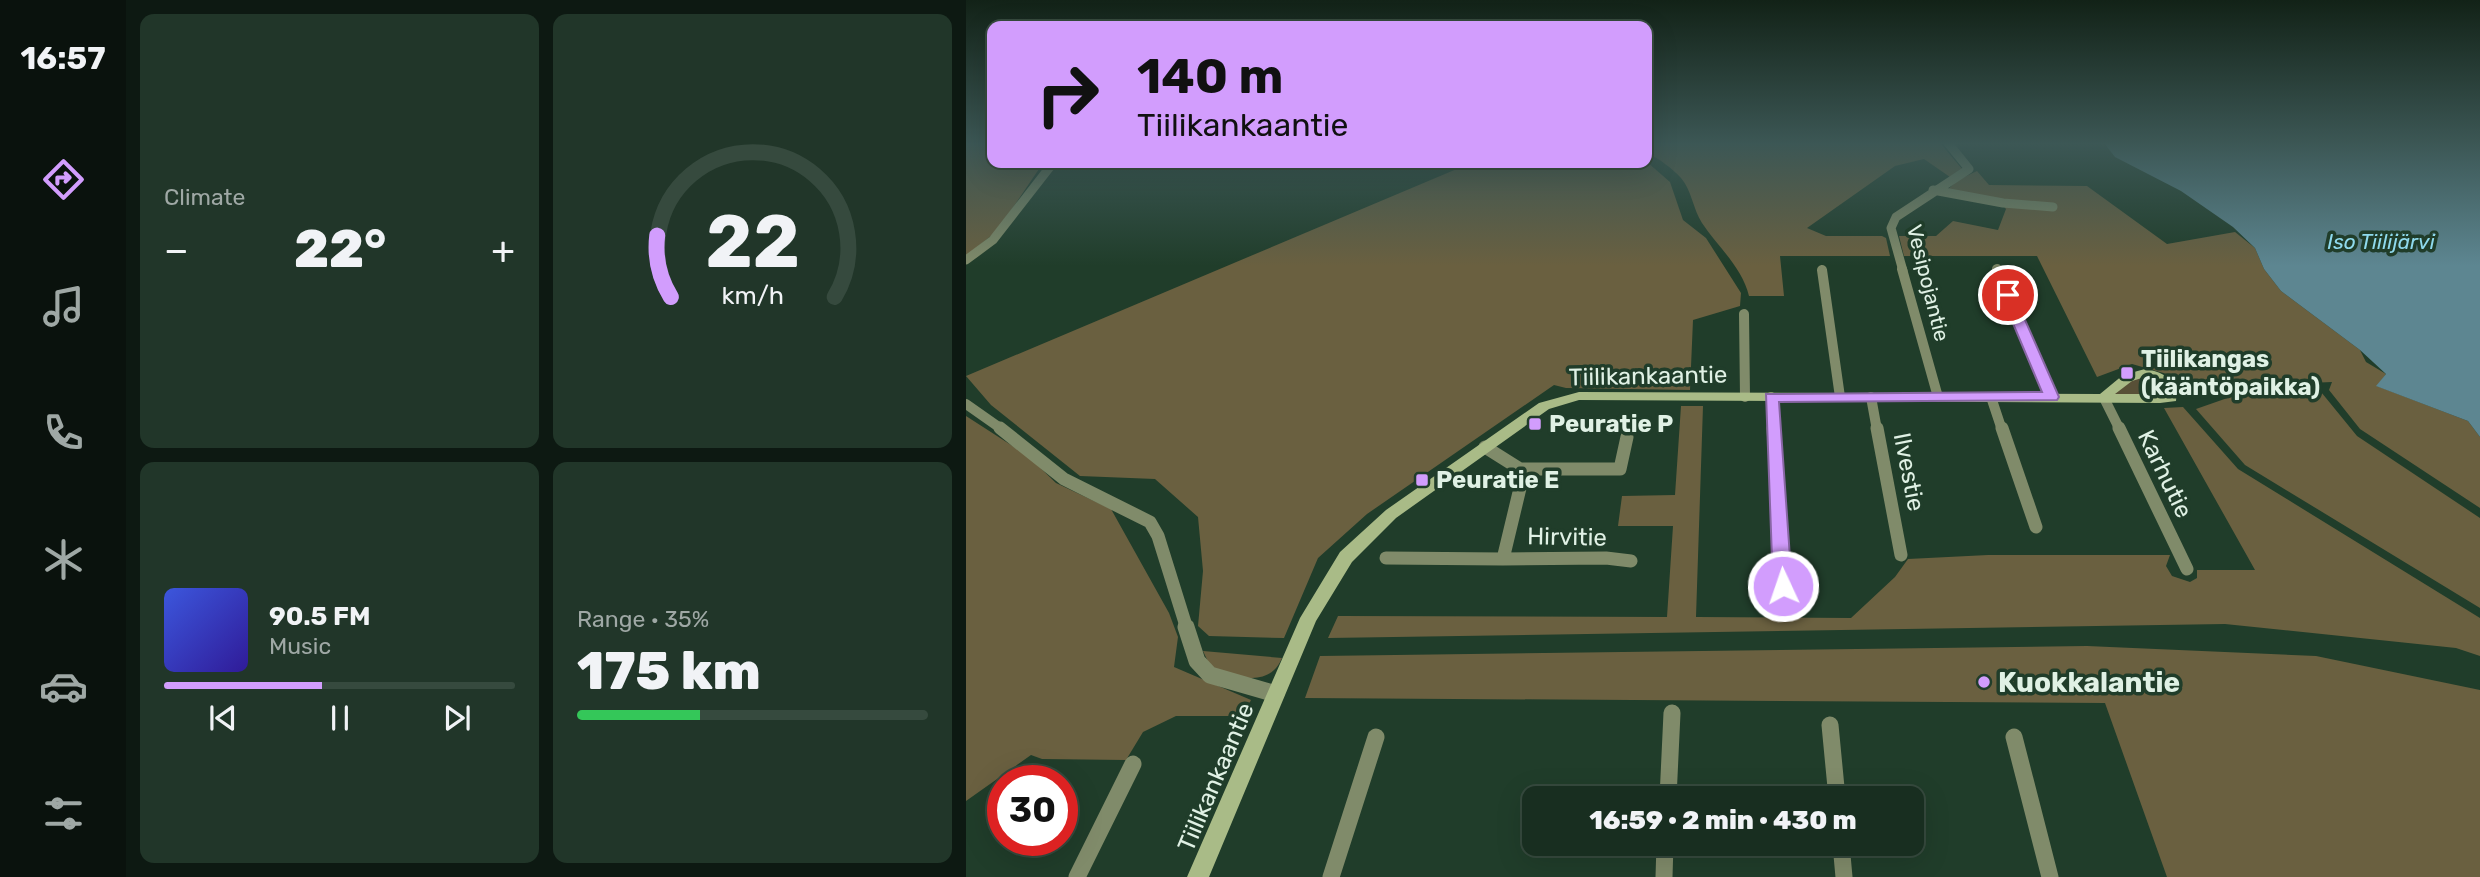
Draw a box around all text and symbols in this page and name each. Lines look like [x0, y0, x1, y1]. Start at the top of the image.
text: 16:57 [20, 39, 106, 77]
text: 140 m [1137, 47, 1283, 105]
icon: right [1022, 49, 1113, 140]
text: Tiilikankaantie [1137, 106, 1349, 144]
icon: directions [39, 155, 88, 204]
text: Climate [164, 183, 245, 211]
text: 22 [705, 199, 800, 285]
text: 22° [294, 218, 386, 280]
street label: Vesipojantie [1902, 222, 1955, 344]
text: − [164, 227, 189, 273]
text: + [491, 227, 515, 273]
water label: Iso Tiilijärvi [2327, 229, 2436, 254]
pin [1978, 265, 2038, 325]
icon: arrive [1989, 276, 2027, 314]
text: km/h [721, 281, 784, 310]
icon: music [39, 282, 88, 331]
place label: Tiilikangas (kääntöpaikka) [2141, 345, 2320, 401]
street label: Tiilikankaantie [1568, 361, 1728, 391]
marker: Tiilikangas (kääntöpaikka) [2119, 365, 2135, 381]
icon: phone [39, 408, 88, 457]
place label: Peuratie P [1549, 410, 1673, 438]
marker: Peuratie P [1527, 416, 1543, 432]
street label: Karhutie [2132, 425, 2198, 523]
street label: Ilvestie [1888, 430, 1930, 514]
place label: Peuratie E [1436, 466, 1559, 494]
marker: Peuratie E [1414, 472, 1430, 488]
street label: Hirvitie [1527, 522, 1607, 552]
icon: climate [39, 535, 88, 584]
position arrow [1746, 549, 1820, 623]
text: 90.5 FM [269, 601, 370, 632]
text: Range · 35% [577, 605, 709, 633]
text: Music [269, 632, 331, 660]
text: 175 km [577, 640, 761, 702]
icon: car [39, 662, 88, 711]
place label: Kuokkalantie [1998, 666, 2180, 699]
marker: Kuokkalantie [1976, 674, 1992, 690]
icon: previous [204, 699, 242, 737]
icon: pause [321, 699, 359, 737]
icon: next [438, 699, 476, 737]
street label: Tiilikankaantie [1172, 699, 1260, 855]
speed limit sign: 30 [987, 765, 1078, 856]
icon: filters [39, 789, 88, 838]
text: 16:59 · 2 min · 430 m [1589, 805, 1857, 836]

